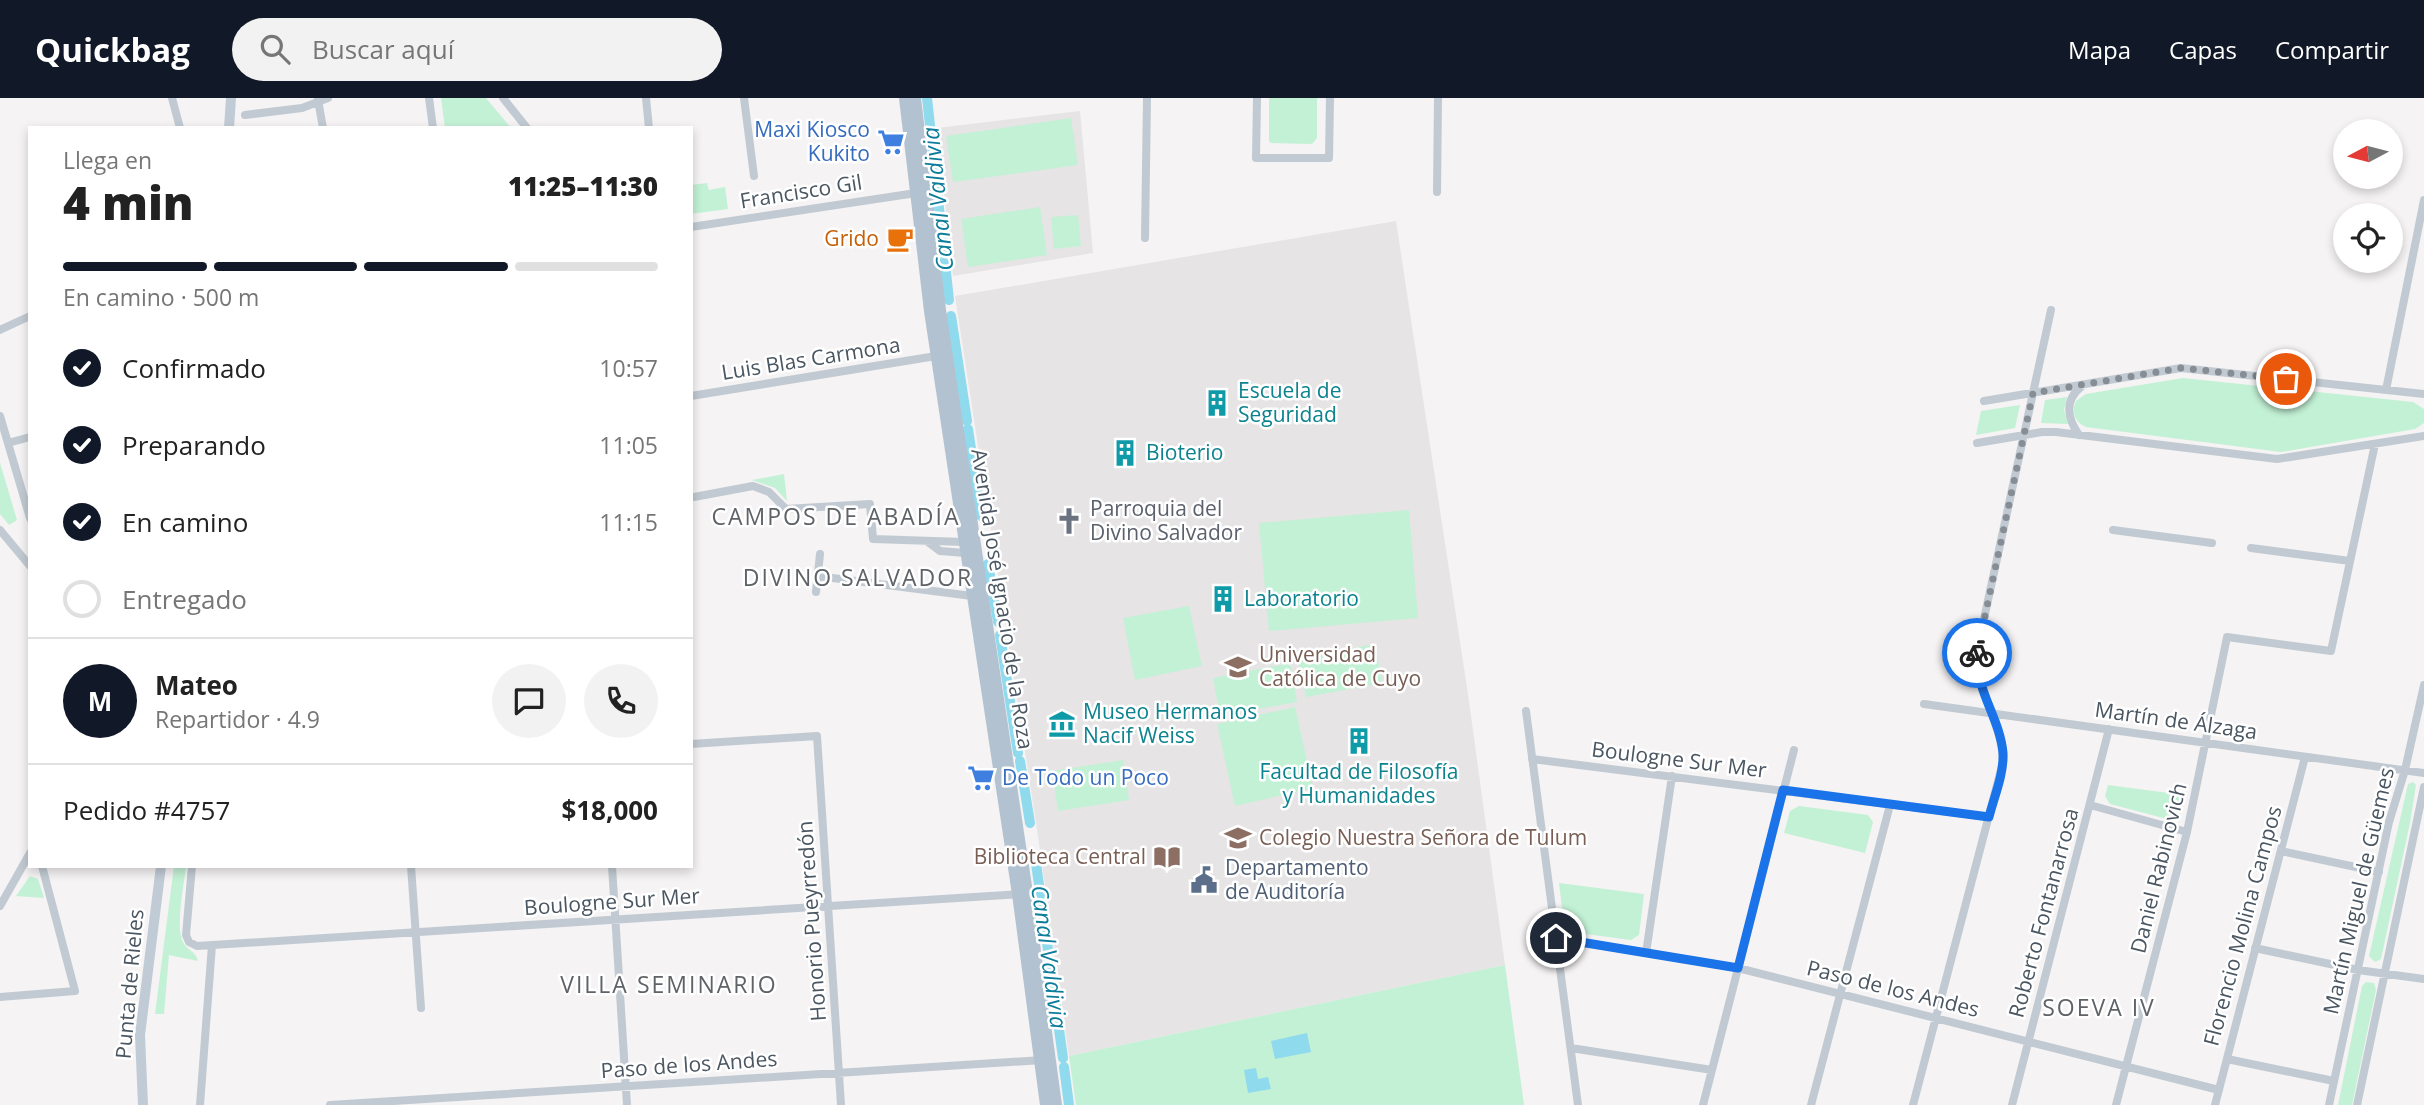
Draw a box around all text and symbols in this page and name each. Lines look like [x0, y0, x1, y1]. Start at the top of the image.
search box [232, 18, 722, 81]
text: Quickbag [35, 27, 190, 72]
icon: search [256, 30, 294, 68]
text: Buscar aquí [312, 31, 454, 67]
text: Mapa [2068, 33, 2131, 66]
text: Capas [2169, 33, 2237, 66]
text: Compartir [2275, 33, 2389, 66]
place label: Maxi Kiosco Kukito [754, 115, 870, 167]
north arrow [2333, 119, 2403, 189]
map controls [2333, 119, 2403, 273]
water label: Canal Valdivia [914, 126, 960, 273]
supermarket icon: Maxi Kiosco Kukito [876, 127, 906, 157]
text: Llega en [63, 144, 152, 176]
text: 11:25–11:30 [508, 168, 658, 204]
street label: Francisco Gil [738, 168, 864, 214]
text: 4 min [63, 171, 194, 233]
button: locate [2333, 203, 2403, 273]
place label: Grido [824, 224, 879, 252]
cafe icon: Grido [885, 224, 915, 254]
text: En camino · 500 m [63, 281, 259, 313]
street label: Luis Blas Carmona [719, 330, 902, 386]
icon: check [63, 349, 101, 387]
pin [2256, 349, 2316, 409]
text: Confirmado [122, 350, 266, 386]
text: 10:57 [599, 352, 658, 384]
icon: bag [2267, 360, 2305, 398]
place label: Escuela de Seguridad [1238, 376, 1341, 428]
building icon: Escuela de Seguridad [1202, 388, 1232, 418]
icon: check [63, 426, 101, 464]
text: Preparando [122, 427, 266, 463]
text: 11:05 [599, 429, 658, 461]
building icon: Bioterio [1110, 438, 1140, 468]
place label: Bioterio [1146, 438, 1223, 466]
street label: Avenida José Ignacio de la Roza [965, 446, 1041, 751]
place label: Parroquia del Divino Salvador [1090, 494, 1242, 546]
district label: CAMPOS DE ABADÍA [711, 500, 961, 532]
icon: check [63, 503, 101, 541]
text: En camino [122, 504, 248, 540]
text: 11:15 [599, 506, 658, 538]
church icon: Parroquia del Divino Salvador [1054, 506, 1084, 536]
district label: DIVINO SALVADOR [743, 561, 973, 593]
text: Entregado [122, 581, 247, 617]
building icon: Laboratorio [1208, 584, 1238, 614]
place label: Laboratorio [1244, 584, 1359, 612]
courier [1942, 618, 2012, 688]
icon: bike [1958, 634, 1996, 672]
place label: Universidad Católica de Cuyo [1259, 640, 1421, 692]
school or university icon: Universidad Católica de Cuyo [1223, 652, 1253, 682]
button: chat [492, 664, 566, 738]
button: phone [584, 664, 658, 738]
text: Mateo [155, 667, 238, 703]
text: M [88, 683, 112, 719]
street label: Martín de Álzaga [2093, 695, 2259, 745]
place label: Museo Hermanos Nacif Weiss [1083, 697, 1257, 749]
text: Repartidor · 4.9 [155, 703, 320, 735]
museum icon: Museo Hermanos Nacif Weiss [1047, 709, 1077, 739]
building icon: Facultad de Filosofía y Humanidades [1344, 726, 1374, 756]
street label: Boulogne Sur Mer [1590, 734, 1769, 784]
place label: Facultad de Filosofía y Humanidades [1259, 757, 1459, 809]
supermarket icon: De Todo un Poco [966, 763, 996, 793]
place label: De Todo un Poco [1002, 763, 1169, 791]
street label: Martín Miguel de Güemes [2316, 765, 2400, 1017]
street label: Daniel Rabinovich [2123, 780, 2193, 956]
text: Pedido #4757 [63, 792, 230, 828]
text: $18,000 [561, 792, 658, 828]
street label: Florencio Molina Campos [2196, 803, 2288, 1049]
street label: Roberto Fontanarrosa [2002, 805, 2084, 1021]
street label: Honorio Pueyrredón [790, 820, 832, 1022]
school or university icon: Colegio Nuestra Señora de Tulum [1223, 823, 1253, 853]
place label: Colegio Nuestra Señora de Tulum [1259, 823, 1587, 851]
place label: Biblioteca Central [974, 842, 1146, 870]
library icon: Biblioteca Central [1152, 842, 1182, 872]
place label: Departamento de Auditoría [1225, 853, 1369, 905]
public building icon: Departamento de Auditoría [1189, 865, 1219, 895]
street label: Boulogne Sur Mer [523, 881, 701, 921]
water label: Canal Valdivia [1024, 883, 1076, 1031]
street label: Punta de Rieles [109, 908, 149, 1060]
pin [1526, 908, 1586, 968]
icon: home [1537, 919, 1575, 957]
street label: Paso de los Andes [1804, 953, 1982, 1023]
district label: VILLA SEMINARIO [560, 968, 778, 1000]
district label: SOEVA IV [2042, 991, 2156, 1023]
street label: Paso de los Andes [600, 1044, 778, 1084]

